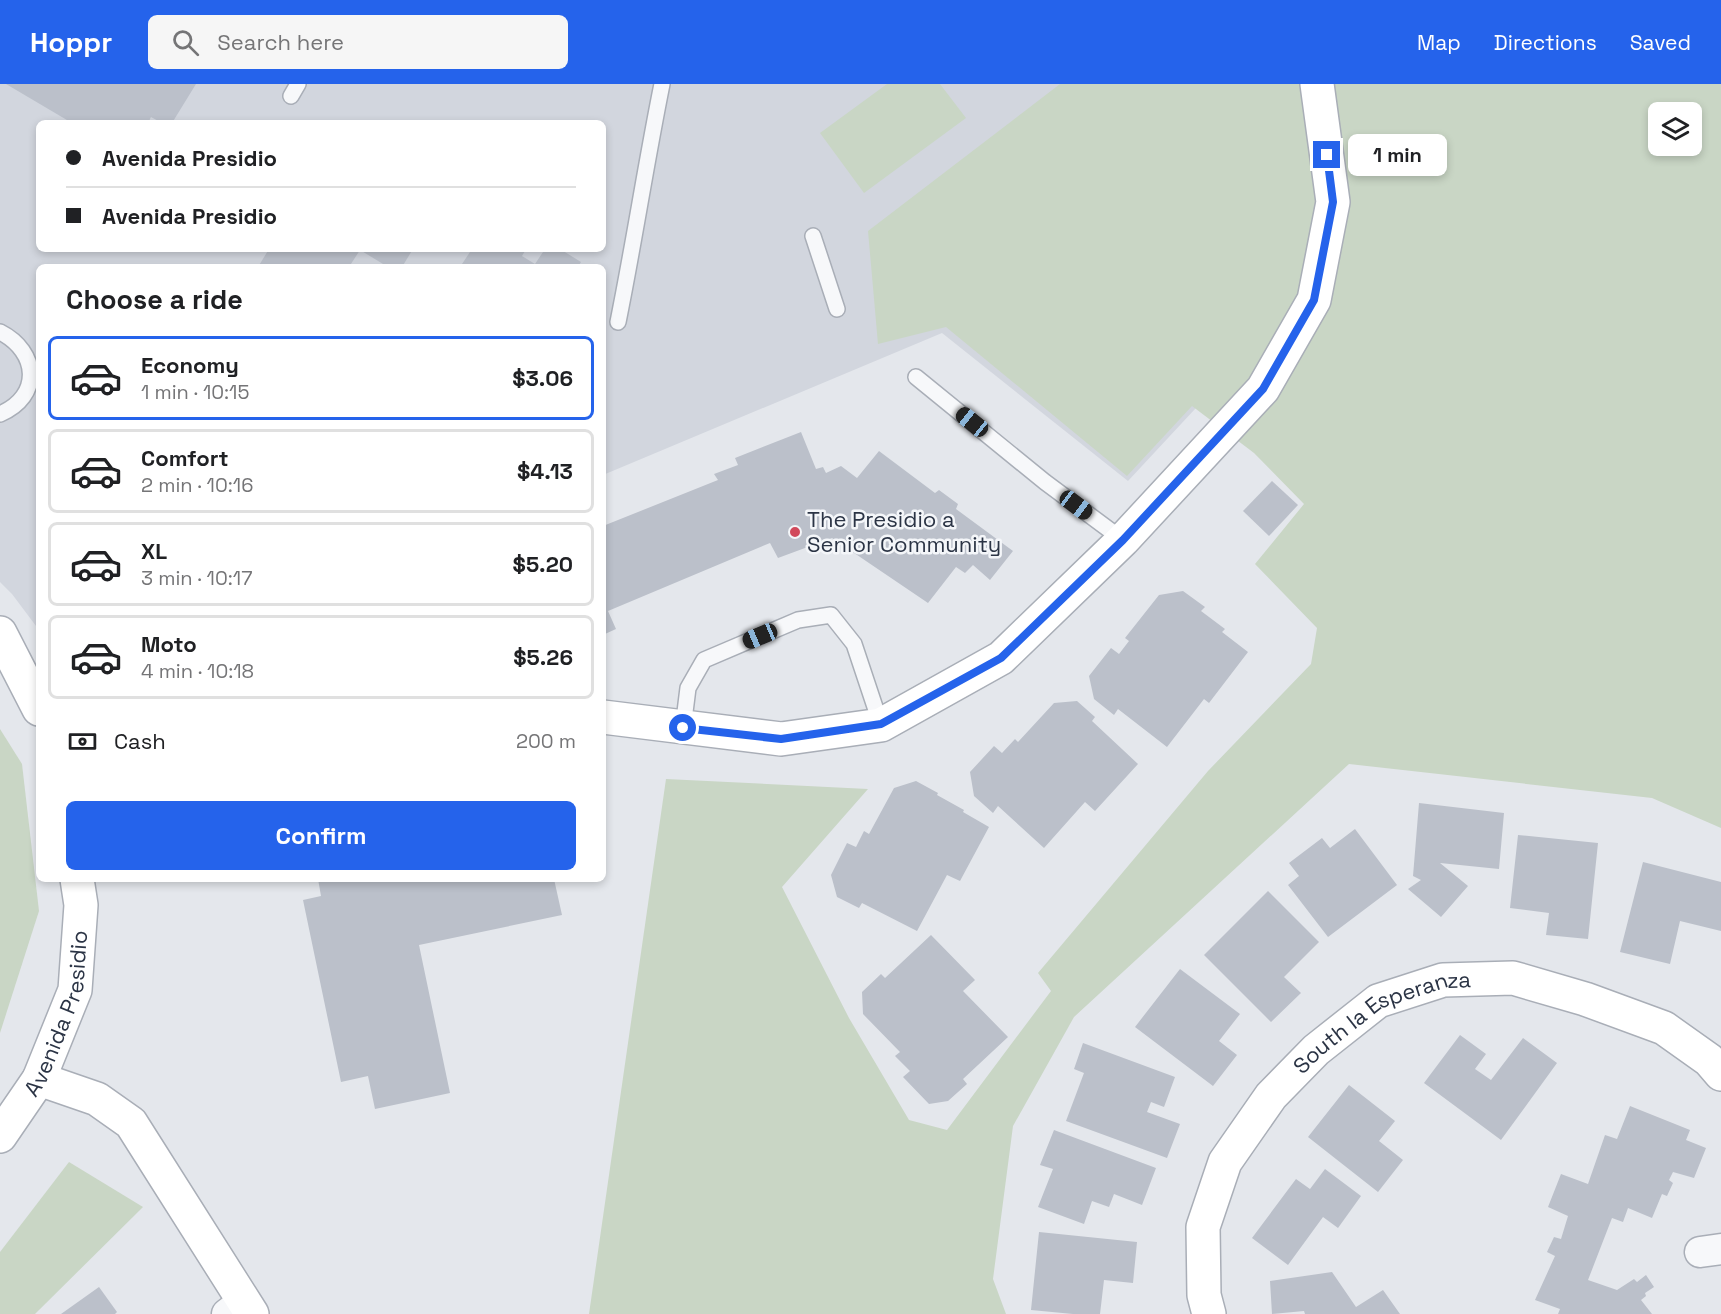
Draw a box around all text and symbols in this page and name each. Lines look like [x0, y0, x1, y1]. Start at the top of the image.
search box [148, 15, 568, 69]
text: Hoppr [30, 24, 112, 60]
icon: search [169, 26, 202, 59]
text: Search here [217, 28, 344, 56]
text: Map [1417, 29, 1461, 56]
text: Directions [1494, 29, 1597, 56]
text: Saved [1630, 29, 1691, 56]
map controls [1648, 102, 1702, 156]
button: layers [1648, 102, 1702, 156]
callout: 1 min [1348, 134, 1447, 176]
route end [1313, 141, 1340, 168]
text: 1 min [1373, 142, 1422, 168]
text: Avenida Presidio [102, 144, 277, 172]
text: Avenida Presidio [102, 202, 277, 230]
text: Choose a ride [66, 282, 243, 317]
icon: car [69, 351, 123, 405]
text: Economy [141, 351, 239, 379]
text: $3.06 [512, 364, 573, 392]
text: 1 min · 10:15 [141, 379, 249, 405]
car [952, 404, 992, 440]
icon: car [69, 444, 123, 498]
text: Comfort [141, 444, 229, 472]
text: $4.13 [517, 457, 573, 485]
text: 2 min · 10:16 [141, 472, 253, 498]
car [1056, 487, 1096, 523]
place label: The Presidio a Senior Community [807, 505, 1001, 558]
marker: The Presidio a Senior Community [788, 525, 802, 539]
icon: car [69, 537, 123, 591]
text: XL [141, 537, 167, 565]
text: $5.20 [513, 550, 573, 578]
text: 3 min · 10:17 [141, 565, 252, 591]
car [740, 621, 780, 651]
icon: car [69, 630, 123, 684]
text: Moto [141, 630, 197, 658]
text: $5.26 [513, 643, 573, 671]
text: 4 min · 10:18 [141, 658, 254, 684]
route start [669, 714, 696, 741]
icon: cash [66, 725, 99, 758]
text: Cash [114, 727, 166, 755]
text: 200 m [516, 728, 576, 754]
button: Confirm [66, 801, 576, 870]
street label: Avenida Presidio [17, 929, 93, 1102]
street label: South la Esperanza [1287, 965, 1472, 1079]

